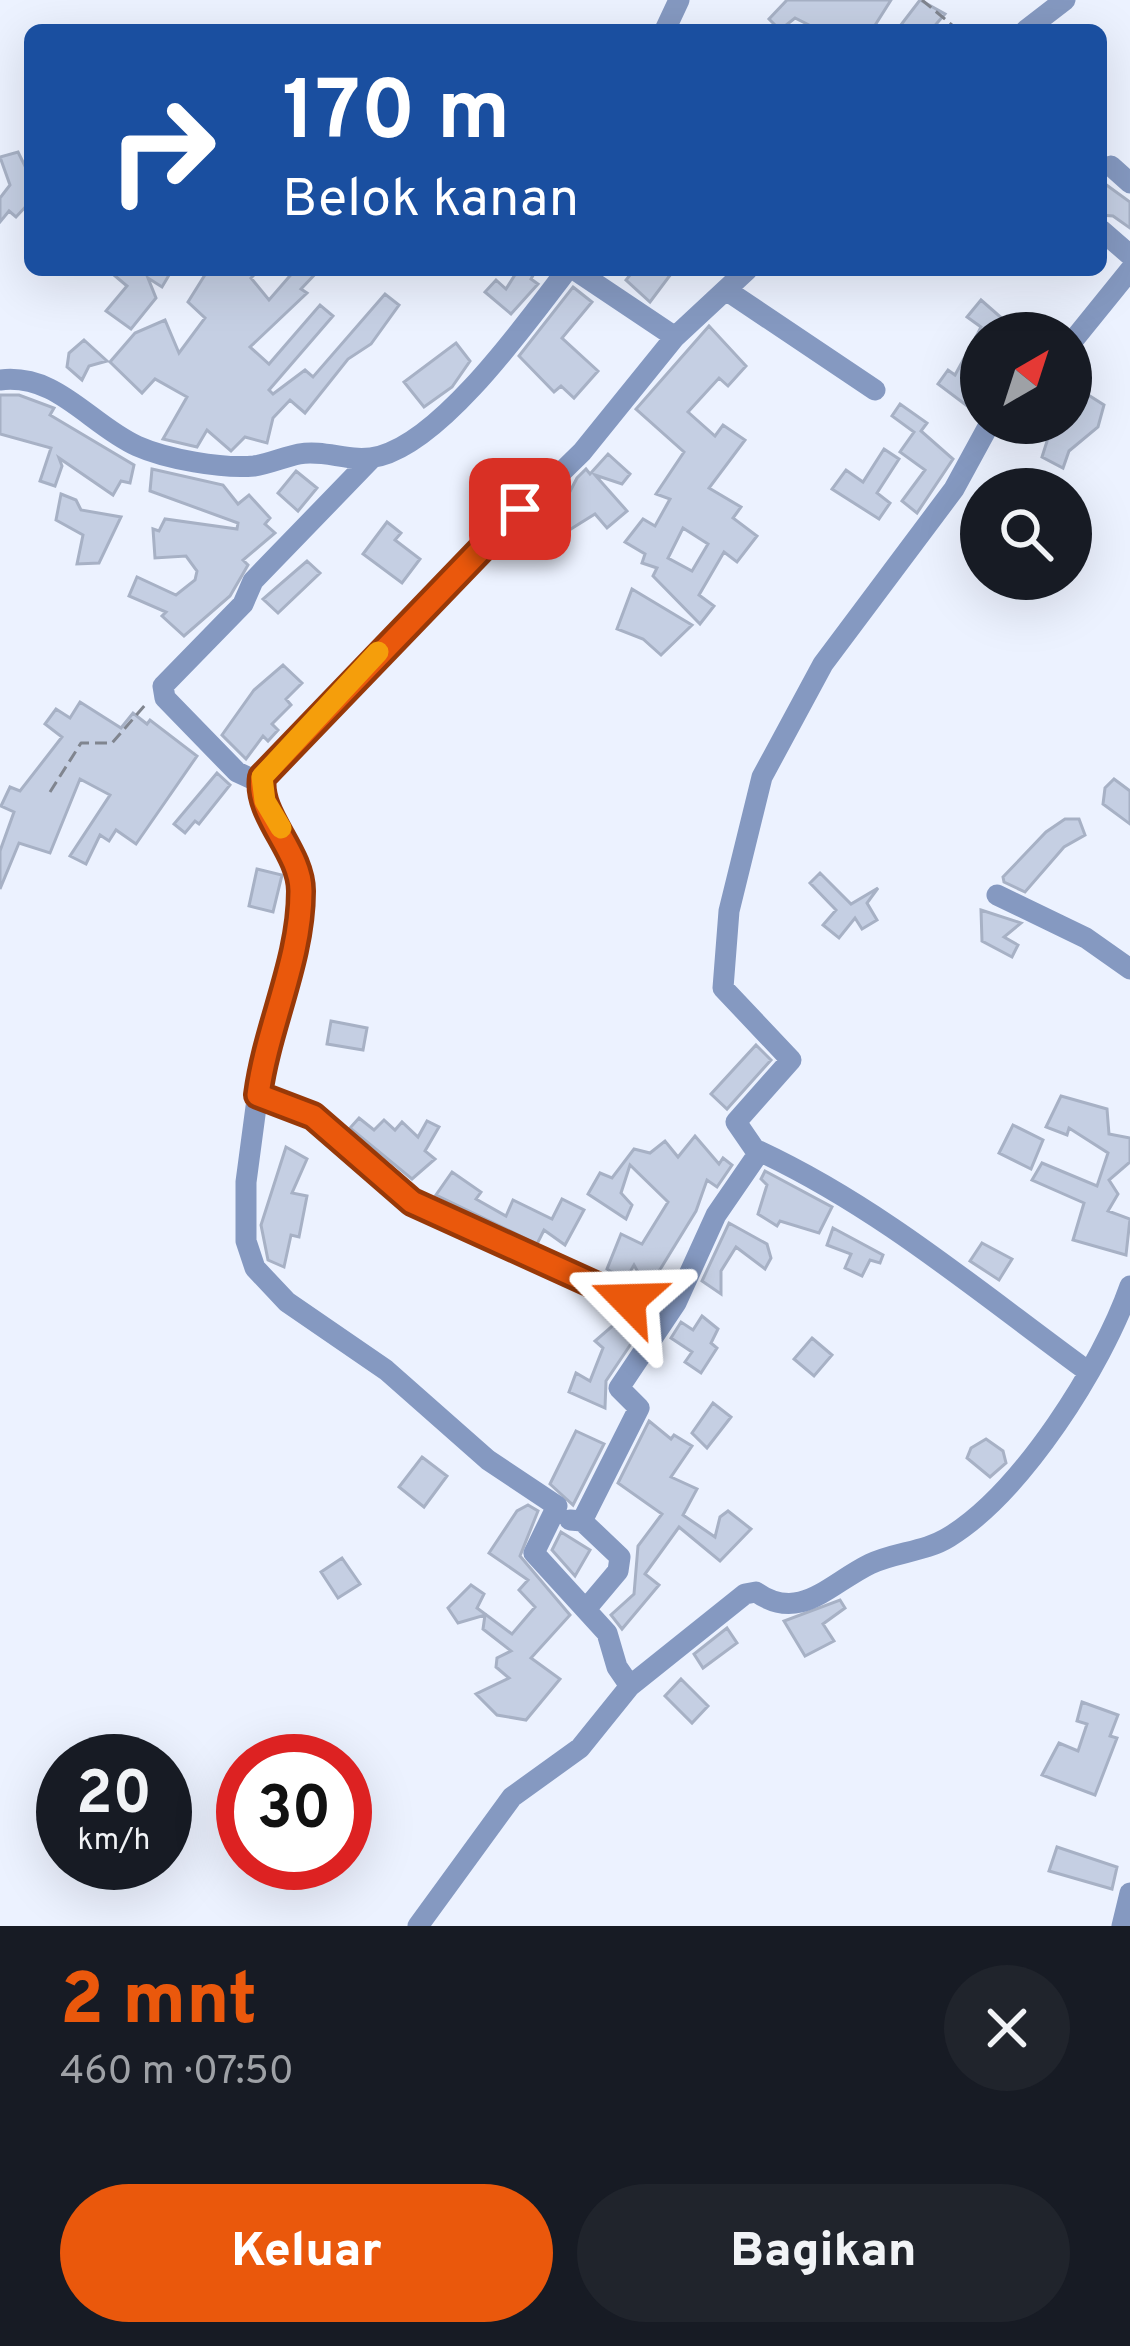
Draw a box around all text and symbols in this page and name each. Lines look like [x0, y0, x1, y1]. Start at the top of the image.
text: 170 m [282, 63, 510, 169]
icon: right [84, 72, 240, 228]
text: Belok kanan [282, 167, 579, 236]
north arrow [960, 312, 1092, 444]
map controls [960, 312, 1092, 600]
pin [469, 458, 571, 560]
button: search [960, 468, 1092, 600]
icon: arrive [487, 476, 553, 542]
position arrow [565, 1237, 691, 1363]
speed limit sign: 30 [216, 1734, 372, 1890]
text: 20 [76, 1759, 152, 1835]
text: km/h [78, 1823, 150, 1860]
text: 2 mnt [60, 1958, 257, 2050]
button: close [944, 1965, 1070, 2091]
text: 460 m · 07:50 [60, 2049, 294, 2098]
button: Keluar [60, 2184, 553, 2322]
button: Bagikan [577, 2184, 1070, 2322]

